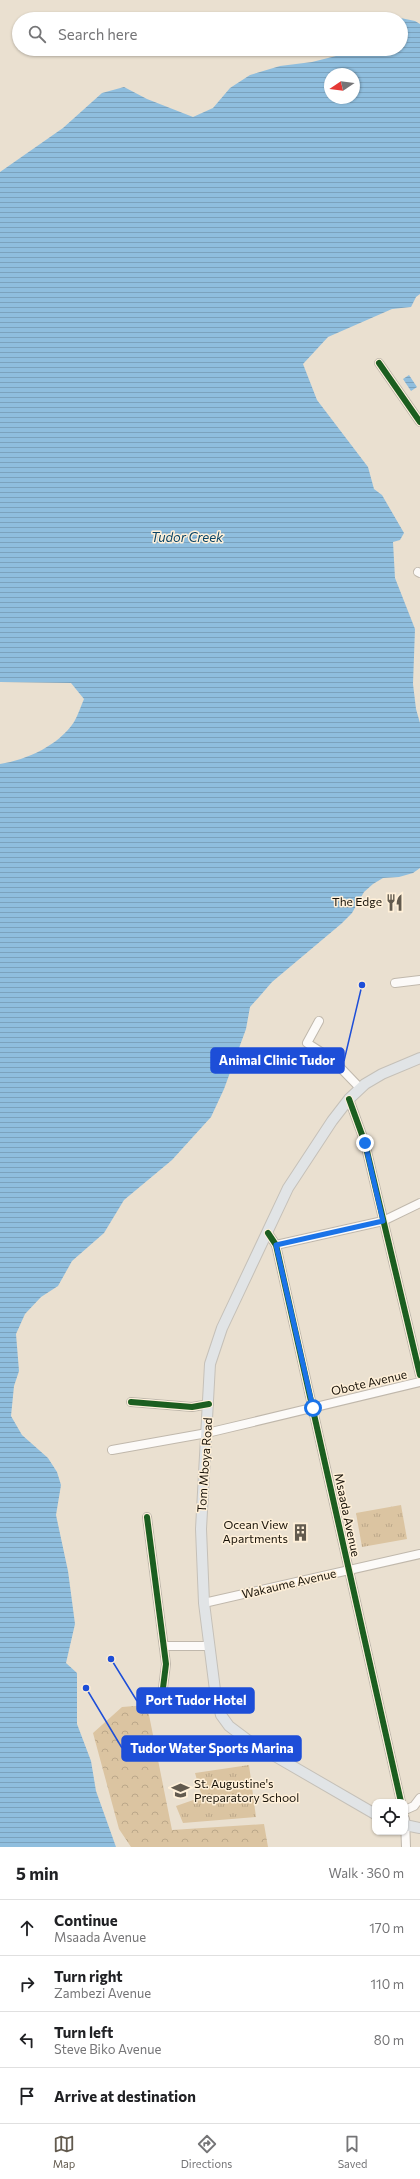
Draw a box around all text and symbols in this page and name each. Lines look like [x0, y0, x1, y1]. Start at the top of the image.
search box [12, 12, 408, 56]
icon: search [26, 23, 48, 45]
text: Search here [58, 25, 137, 43]
north arrow [324, 68, 360, 104]
water label: Tudor Creek [151, 529, 224, 545]
restaurant icon: The Edge [385, 892, 405, 912]
place label: The Edge [332, 894, 382, 908]
callout: Animal Clinic Tudor [211, 1048, 344, 1073]
text: Animal Clinic Tudor [219, 1052, 336, 1068]
route end [356, 1134, 374, 1152]
street label: Obote Avenue [329, 1366, 408, 1398]
route start [304, 1399, 322, 1417]
street label: Tom Mboya Road [194, 1417, 214, 1513]
street label: Msaada Avenue [332, 1472, 364, 1558]
place label: Ocean View Apartments [223, 1517, 288, 1545]
building icon: Ocean View Apartments [291, 1522, 311, 1542]
street label: Wakaume Avenue [240, 1565, 337, 1601]
callout: Port Tudor Hotel [137, 1688, 254, 1713]
text: Port Tudor Hotel [146, 1692, 246, 1708]
callout: Tudor Water Sports Marina [122, 1736, 301, 1761]
text: Tudor Water Sports Marina [130, 1740, 294, 1756]
place label: St. Augustine's Preparatory School [194, 1776, 299, 1804]
school or university icon: St. Augustine's Preparatory School [171, 1781, 191, 1801]
map controls [372, 1799, 408, 1835]
button: locate [372, 1799, 408, 1835]
text: 5 min [16, 1863, 59, 1884]
text: Walk · 360 m [329, 1865, 404, 1881]
text: Continue [54, 1911, 118, 1929]
icon: ahead [16, 1917, 38, 1939]
text: 170 m [369, 1920, 404, 1936]
text: Msaada Avenue [54, 1929, 146, 1945]
text: Turn right [54, 1967, 123, 1985]
icon: right [16, 1973, 38, 1995]
text: 110 m [371, 1976, 404, 1992]
text: Zambezi Avenue [54, 1985, 151, 2001]
text: Turn left [54, 2023, 113, 2041]
icon: left [16, 2029, 38, 2051]
text: 80 m [374, 2032, 404, 2048]
text: Steve Biko Avenue [54, 2041, 161, 2057]
icon: arrive [16, 2085, 38, 2107]
text: Arrive at destination [54, 2087, 196, 2105]
tab: Map [53, 2133, 75, 2170]
tab: Directions [181, 2133, 232, 2170]
tab: Saved [338, 2133, 367, 2170]

